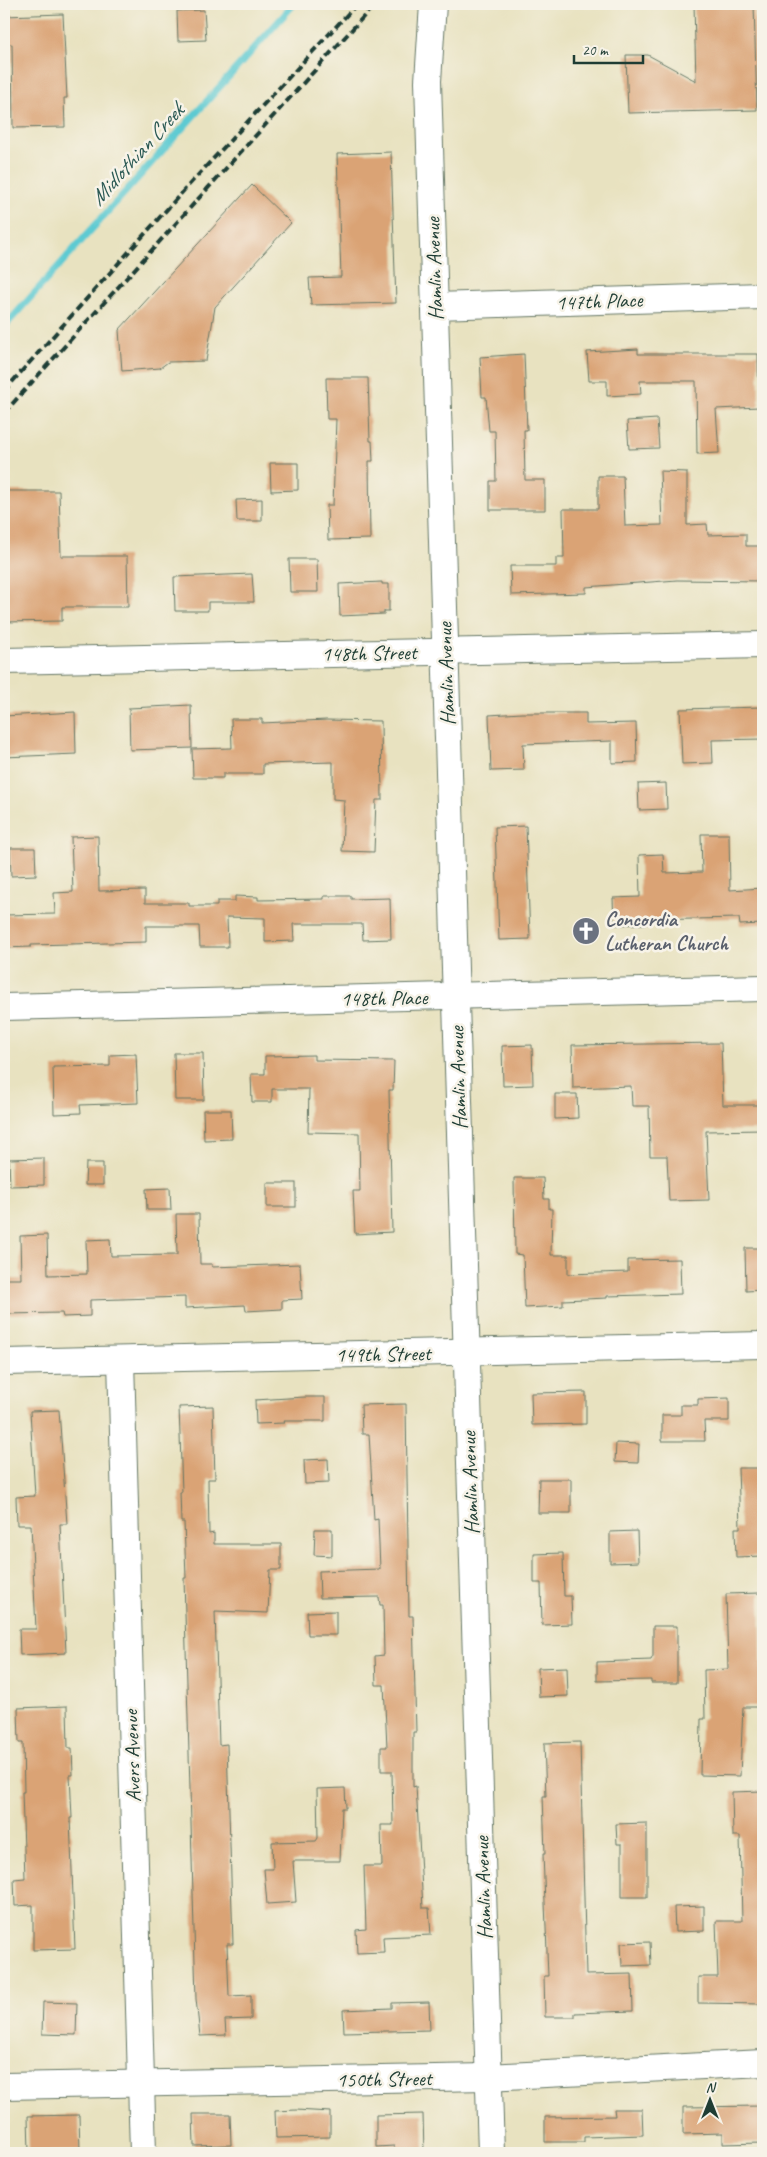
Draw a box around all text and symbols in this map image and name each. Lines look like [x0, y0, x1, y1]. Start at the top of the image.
scale bar [574, 32, 643, 64]
text: 20 m [582, 41, 609, 60]
water label: Midlothian Creek [84, 95, 192, 211]
street label: Hamlin Avenue [419, 216, 449, 321]
street label: 147th Place [555, 286, 644, 316]
street label: Hamlin Avenue [431, 621, 461, 726]
street label: 148th Street [321, 639, 419, 667]
place label: Concordia Lutheran Church [605, 906, 729, 956]
church icon: Concordia Lutheran Church [571, 916, 601, 946]
street label: 148th Place [340, 984, 429, 1012]
street label: Hamlin Avenue [443, 1025, 473, 1130]
street label: 149th Street [335, 1340, 433, 1368]
street label: Hamlin Avenue [455, 1430, 485, 1535]
street label: Avers Avenue [117, 1707, 147, 1803]
street label: Hamlin Avenue [468, 1835, 498, 1940]
street label: 150th Street [336, 2065, 434, 2093]
north arrow [684, 2074, 734, 2124]
text: N [706, 2079, 717, 2096]

